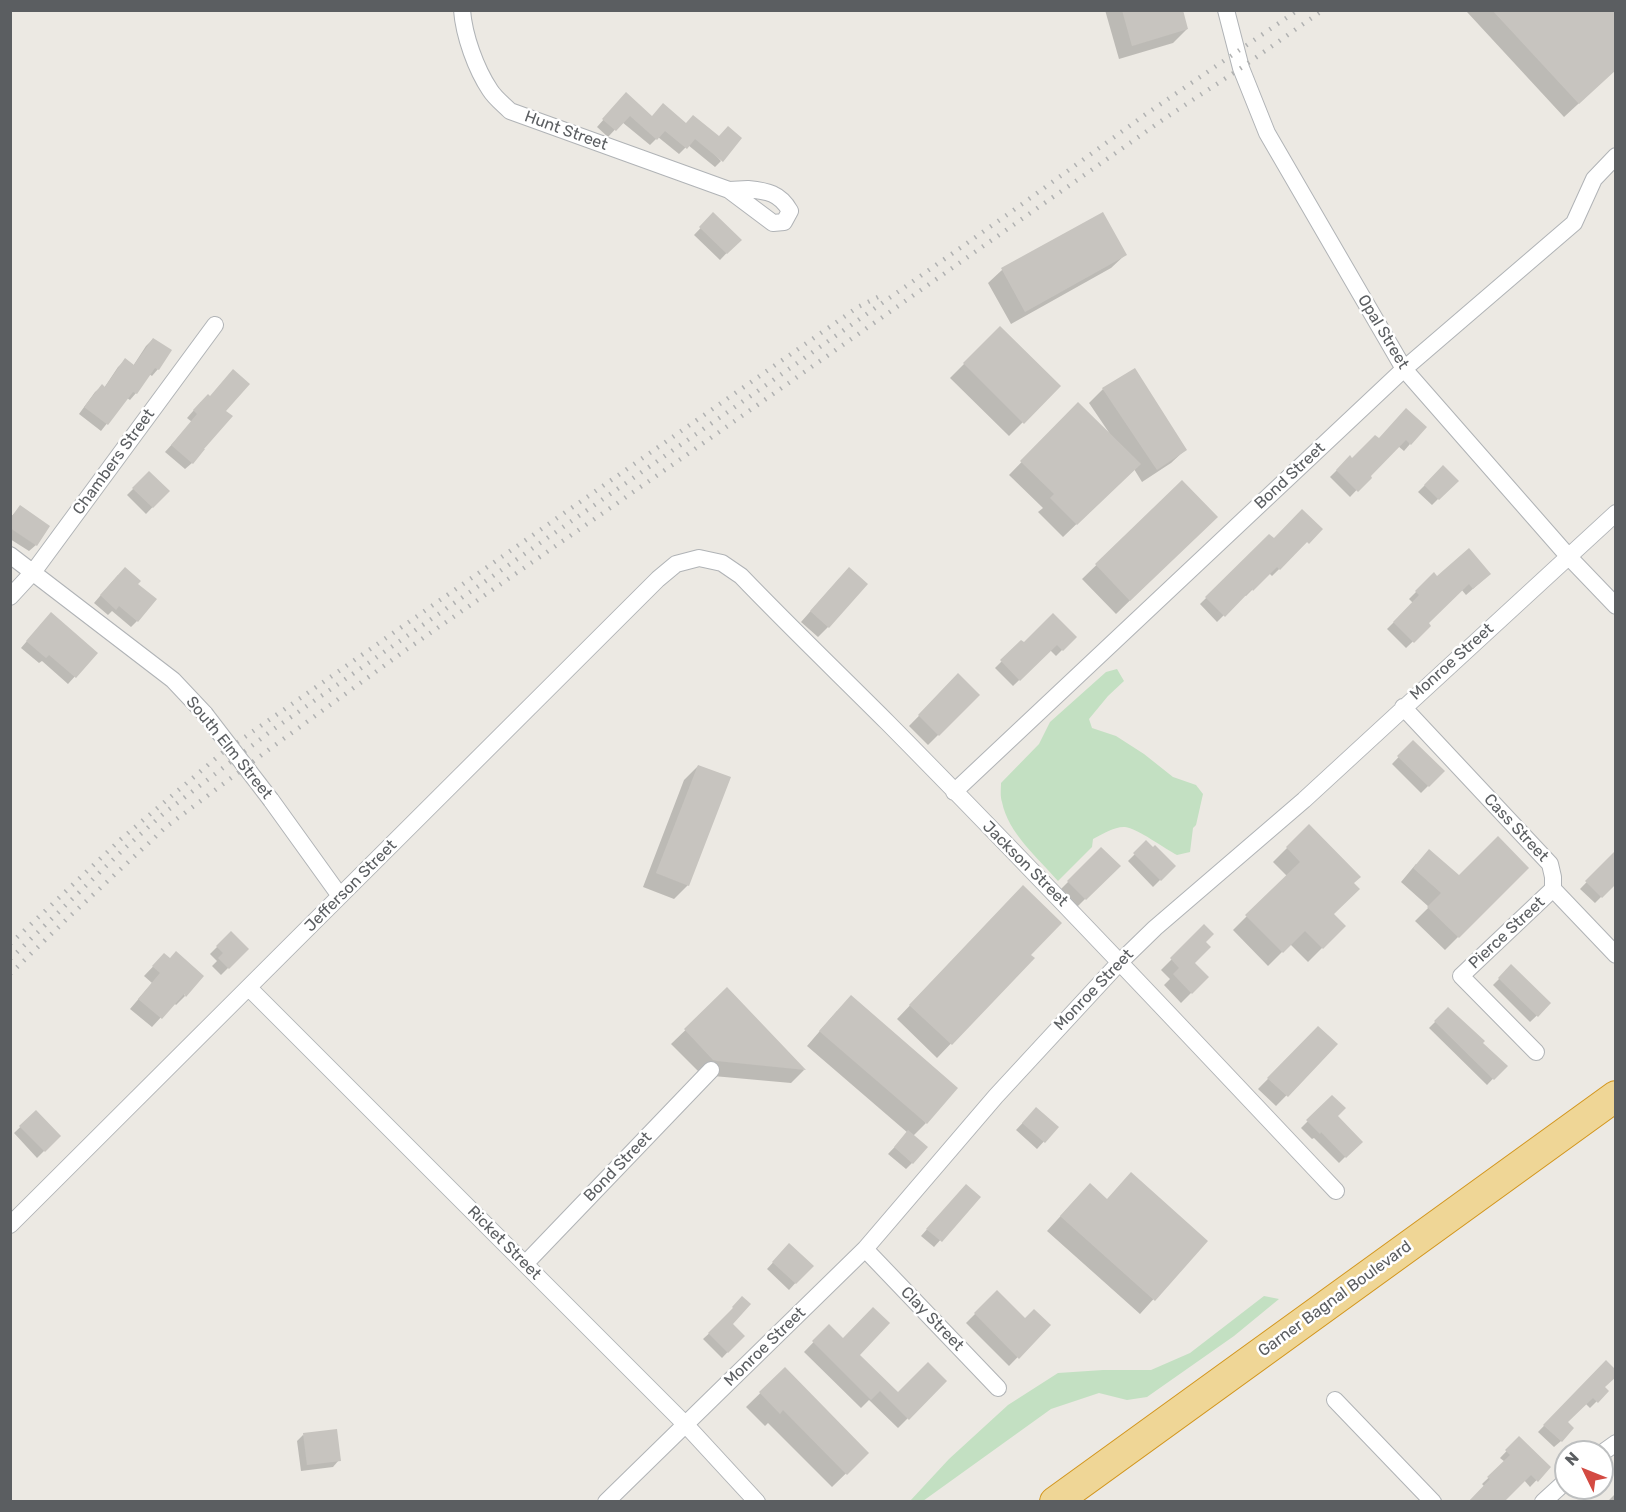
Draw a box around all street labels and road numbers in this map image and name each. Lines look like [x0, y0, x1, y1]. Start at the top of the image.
street label: Hunt Street [522, 107, 610, 155]
street label: Opal Street [1353, 291, 1413, 373]
street label: Chambers Street [69, 405, 159, 519]
street label: Bond Street [1251, 439, 1329, 513]
street label: Monroe Street [1406, 619, 1498, 705]
street label: South Elm Street [182, 693, 276, 803]
street label: Cass Street [1480, 790, 1552, 866]
street label: Jackson Street [978, 817, 1072, 911]
street label: Jefferson Street [301, 836, 401, 936]
street label: Pierce Street [1465, 893, 1549, 973]
street label: Monroe Street [1050, 945, 1138, 1035]
street label: Bond Street [580, 1128, 656, 1206]
street label: Ricket Street [463, 1202, 545, 1284]
street label: Garner Bagnal Boulevard [1255, 1237, 1415, 1361]
street label: Clay Street [897, 1283, 967, 1355]
street label: Monroe Street [720, 1303, 810, 1391]

